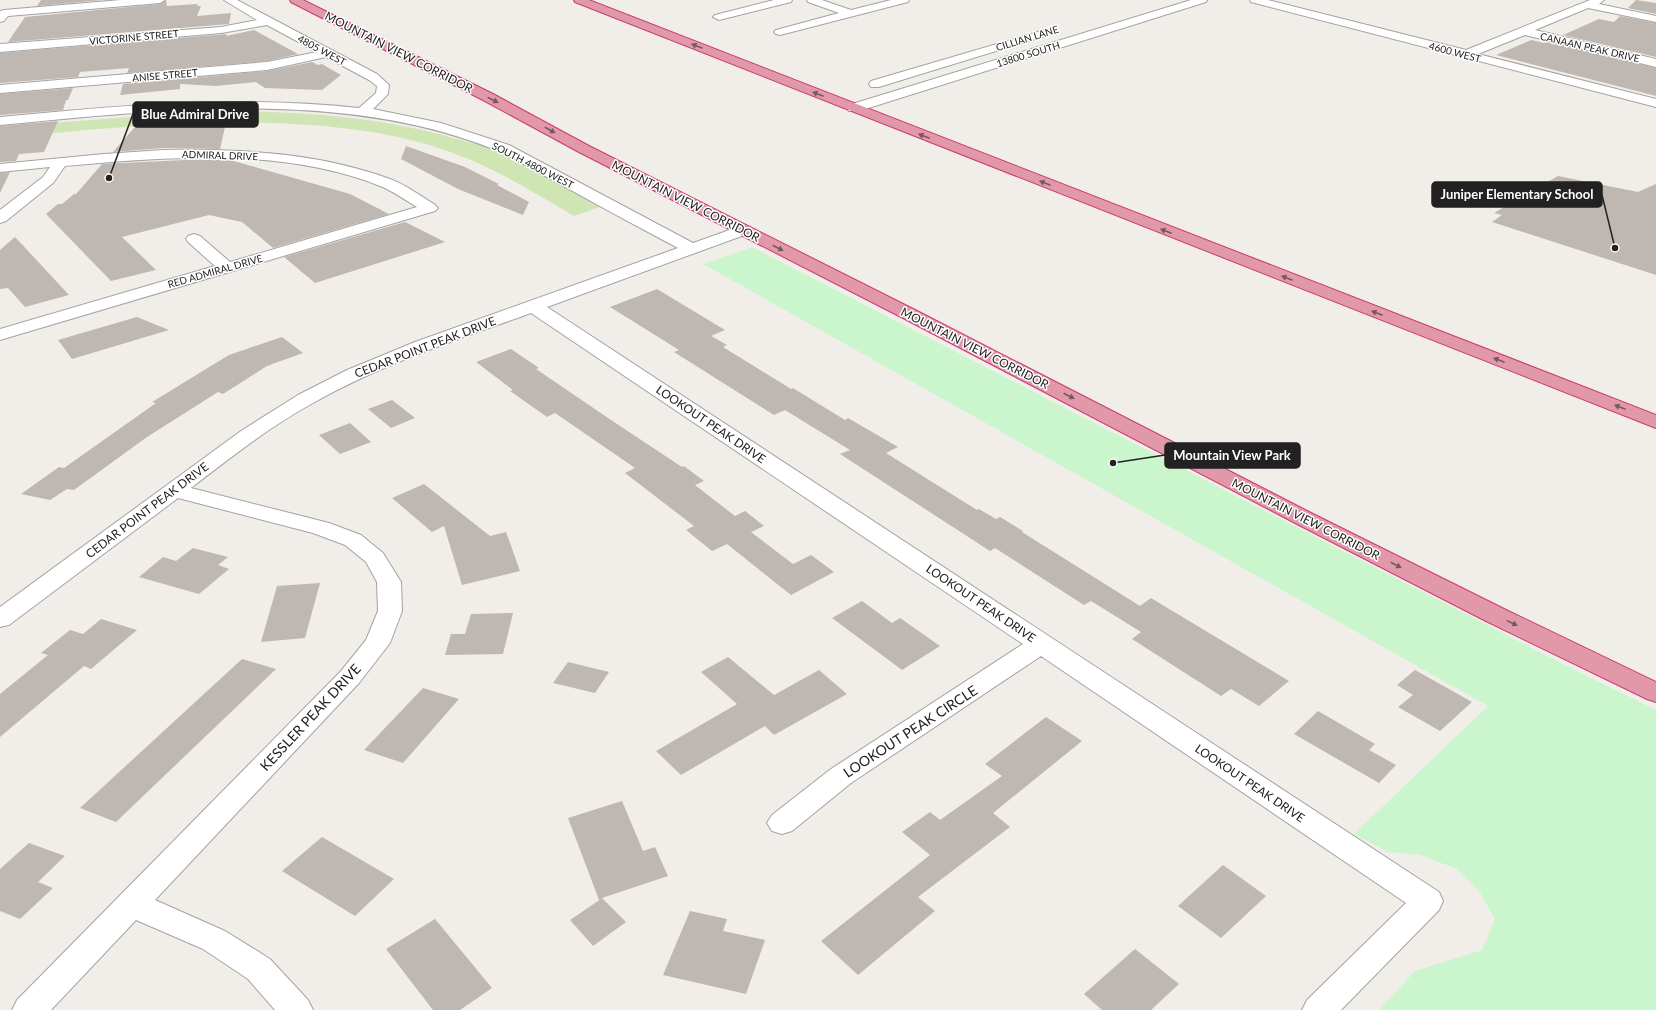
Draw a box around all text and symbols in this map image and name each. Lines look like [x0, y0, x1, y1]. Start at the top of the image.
street label: MOUNTAIN VIEW CORRIDOR [322, 8, 476, 96]
street label: CILLIAN LANE [994, 23, 1060, 53]
street label: VICTORINE STREET [89, 27, 179, 47]
street label: CANAAN PEAK DRIVE [1539, 30, 1641, 64]
street label: 4805 WEST [296, 32, 348, 68]
street label: 13800 SOUTH [995, 39, 1061, 69]
street label: 4600 WEST [1428, 39, 1482, 65]
one-way arrow [690, 43, 702, 49]
street label: ANISE STREET [132, 66, 198, 84]
one-way arrow [811, 90, 823, 96]
one-way arrow [487, 96, 499, 103]
callout: Blue Admiral Drive [133, 102, 258, 127]
text: Blue Admiral Drive [141, 106, 249, 122]
one-way arrow [544, 127, 556, 134]
one-way arrow [918, 132, 930, 138]
street label: SOUTH 4800 WEST [490, 139, 576, 191]
street label: ADMIRAL DRIVE [182, 148, 258, 162]
street label: MOUNTAIN VIEW CORRIDOR [609, 157, 763, 245]
one-way arrow [1039, 180, 1051, 186]
callout: Juniper Elementary School [1432, 182, 1602, 207]
text: Juniper Elementary School [1441, 186, 1593, 202]
one-way arrow [1160, 227, 1172, 233]
one-way arrow [773, 245, 784, 251]
street label: RED ADMIRAL DRIVE [166, 252, 264, 290]
one-way arrow [1282, 275, 1293, 281]
street label: MOUNTAIN VIEW CORRIDOR [898, 304, 1052, 392]
one-way arrow [1371, 310, 1383, 316]
street label: CEDAR POINT PEAK DRIVE [352, 313, 498, 381]
one-way arrow [1492, 357, 1504, 363]
street label: LOOKOUT PEAK DRIVE [653, 382, 769, 466]
one-way arrow [1063, 393, 1074, 400]
one-way arrow [1613, 404, 1625, 410]
callout: Mountain View Park [1165, 443, 1300, 468]
text: Mountain View Park [1173, 447, 1291, 463]
street label: CEDAR POINT PEAK DRIVE [83, 459, 211, 561]
street label: MOUNTAIN VIEW CORRIDOR [1229, 475, 1383, 563]
street label: LOOKOUT PEAK DRIVE [923, 561, 1039, 645]
one-way arrow [1390, 562, 1402, 568]
one-way arrow [1506, 620, 1518, 626]
street label: KESSLER PEAK DRIVE [256, 660, 364, 774]
street label: LOOKOUT PEAK CIRCLE [840, 681, 980, 781]
street label: LOOKOUT PEAK DRIVE [1192, 741, 1308, 825]

